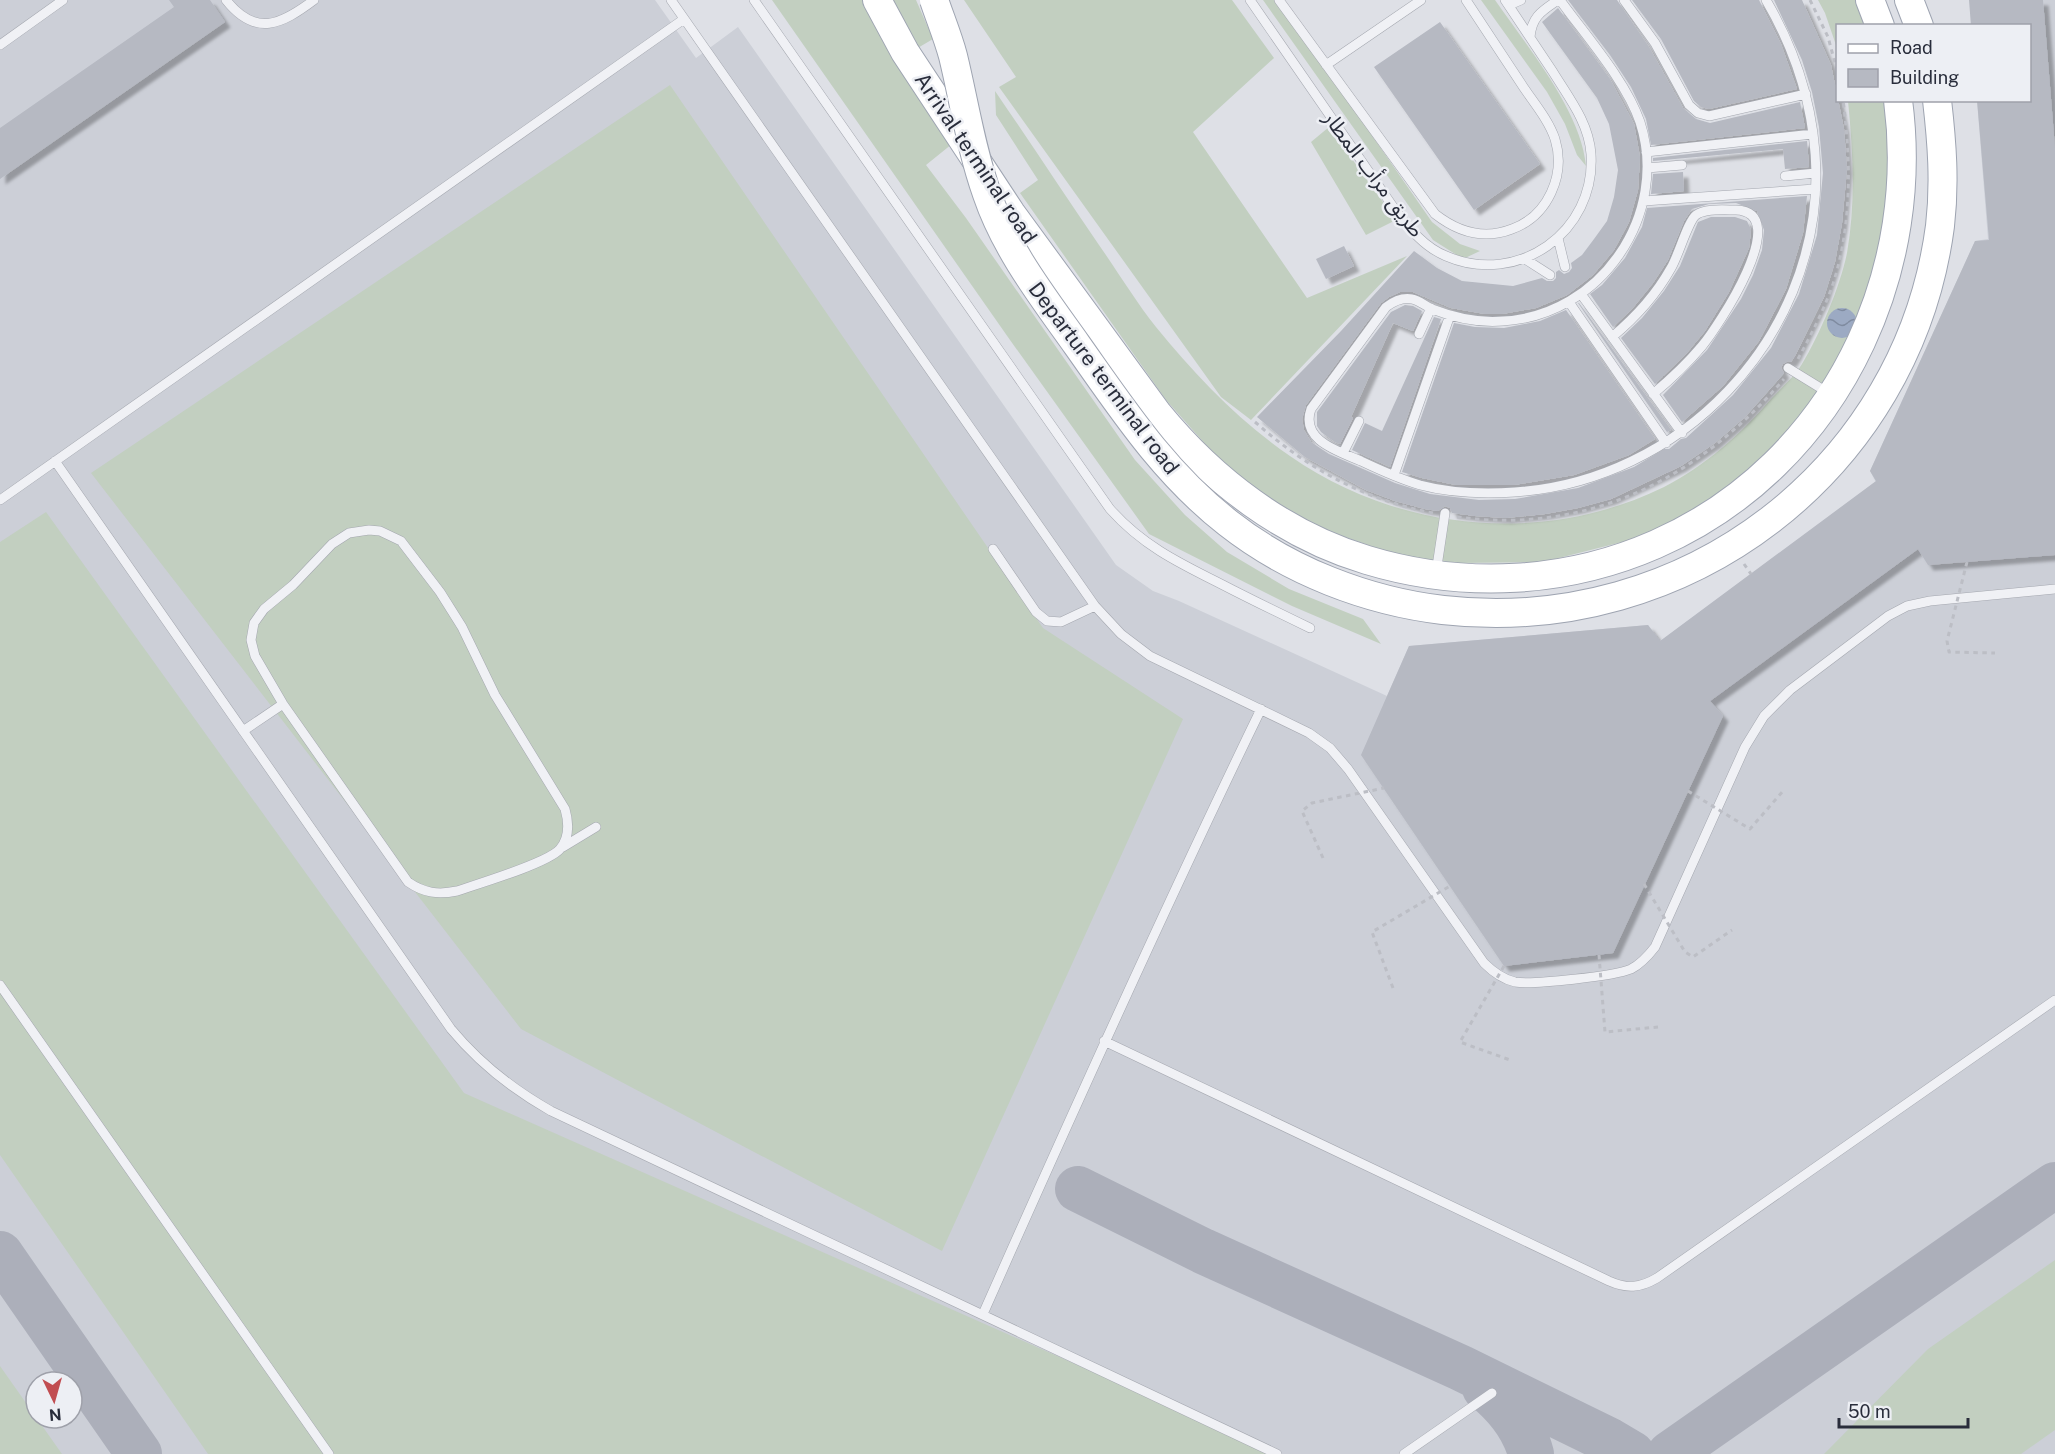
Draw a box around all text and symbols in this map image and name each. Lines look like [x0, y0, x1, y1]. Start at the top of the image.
legend [1836, 24, 2031, 102]
text: Road [1890, 37, 1933, 58]
text: Building [1890, 67, 1959, 88]
street label: Arrival terminal road [910, 68, 1042, 248]
street label: طريق مرأب المطار [1317, 105, 1430, 243]
street label: Departure terminal road [1024, 277, 1184, 479]
north arrow [24, 1370, 84, 1430]
scale bar [1839, 1391, 1968, 1429]
text: 50 m [1848, 1401, 1891, 1422]
text: N [48, 1404, 62, 1424]

